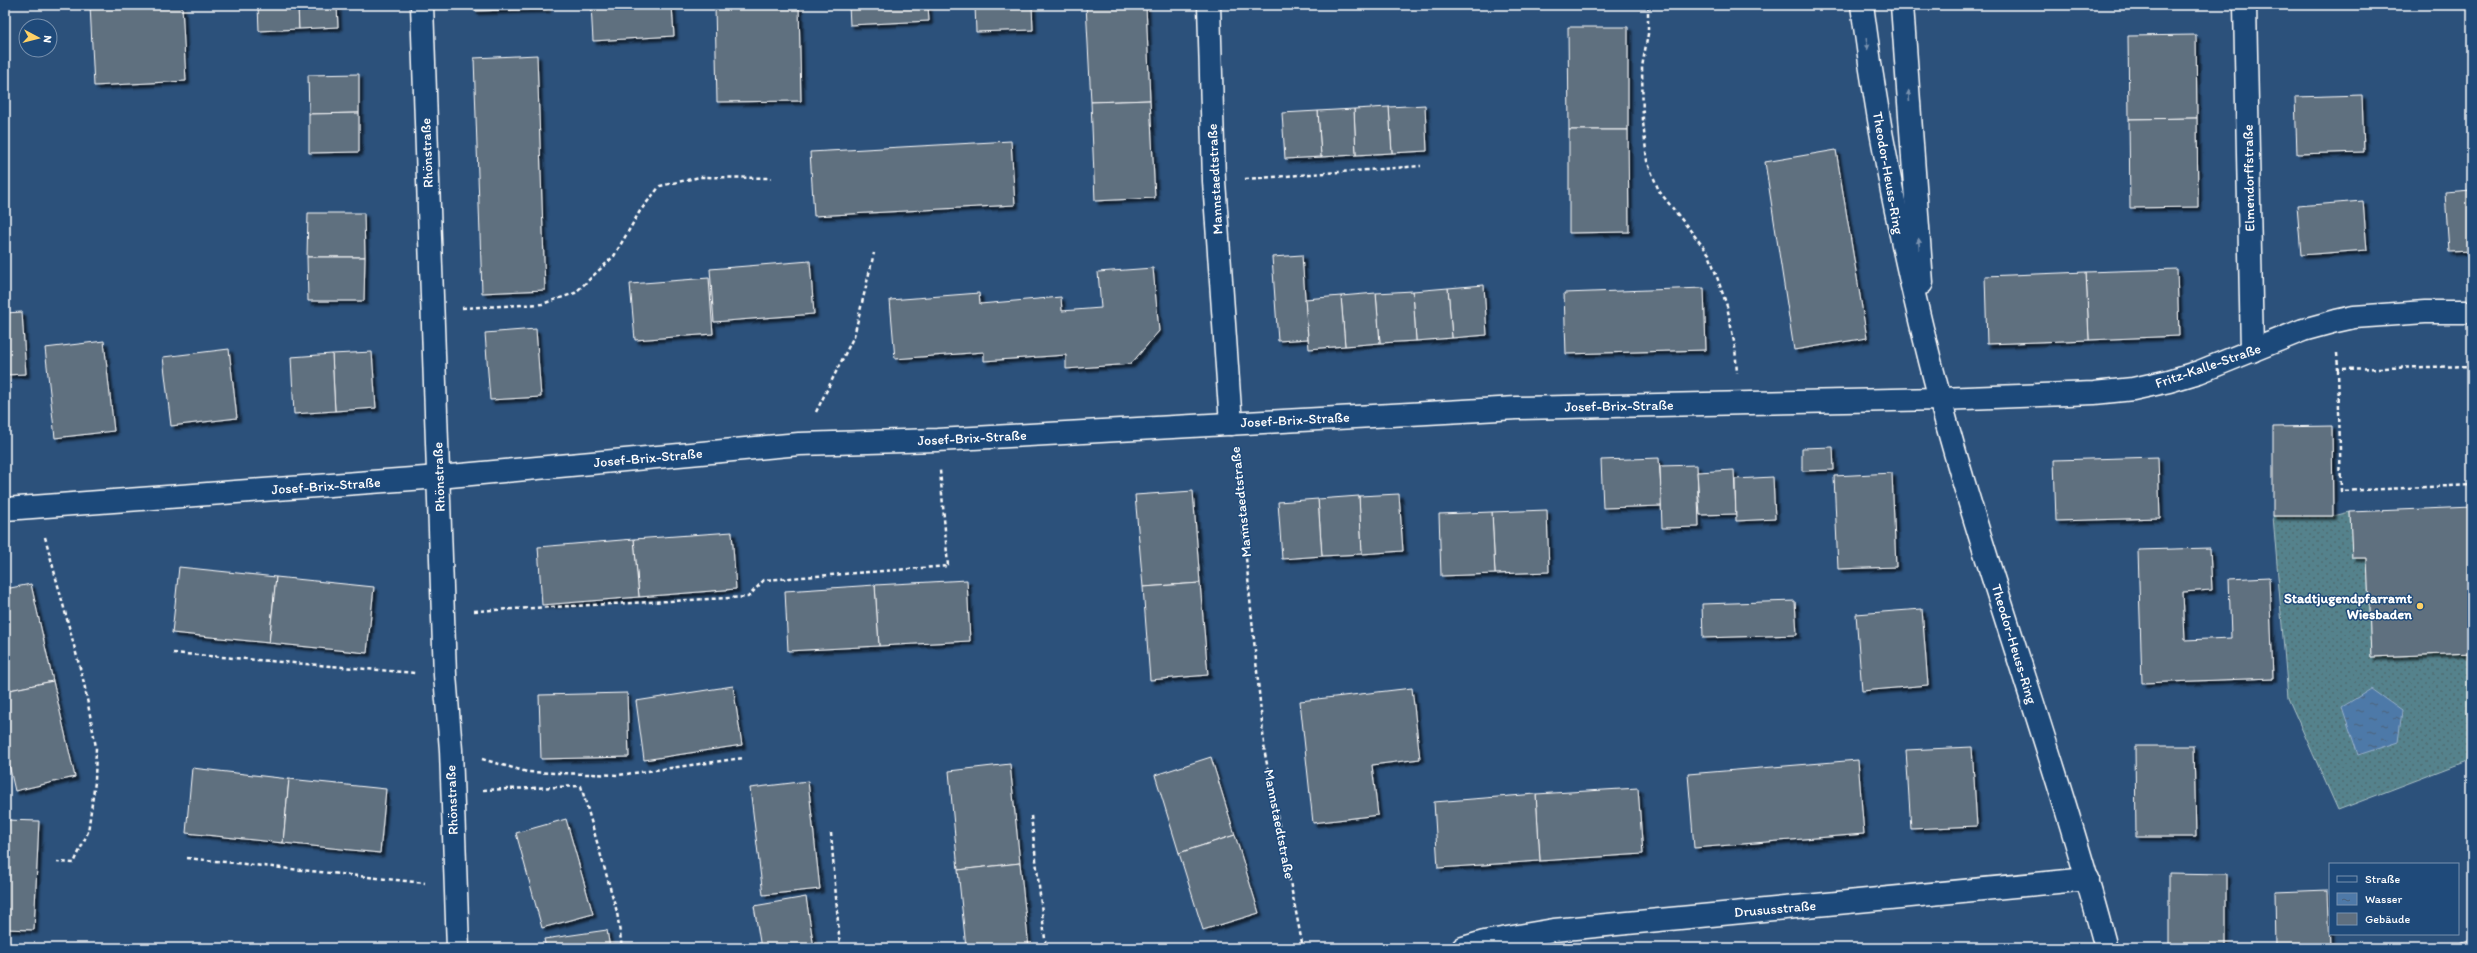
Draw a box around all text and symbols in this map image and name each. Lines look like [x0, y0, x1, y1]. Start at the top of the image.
north arrow [18, 18, 58, 58]
text: N [41, 35, 54, 44]
one-way arrow [1864, 38, 1870, 50]
one-way arrow [1905, 90, 1912, 102]
street label: Theodor-Heuss-Ring [1869, 110, 1907, 237]
street label: Rhönstraße [417, 117, 437, 188]
street label: Mannstaedtstraße [1204, 123, 1226, 235]
street label: Elmendorffstraße [2240, 124, 2258, 232]
one-way arrow [1915, 238, 1922, 250]
street label: Fritz-Kalle-Straße [2153, 340, 2263, 392]
street label: Josef-Brix-Straße [1564, 397, 1674, 415]
street label: Josef-Brix-Straße [1240, 409, 1350, 431]
street label: Josef-Brix-Straße [917, 427, 1027, 449]
street label: Rhönstraße [429, 441, 449, 512]
street label: Josef-Brix-Straße [593, 445, 703, 471]
street label: Mannstaedtstraße [1227, 445, 1255, 558]
street label: Josef-Brix-Straße [271, 474, 381, 498]
street label: Theodor-Heuss-Ring [1988, 582, 2041, 707]
place label: Stadtjugendpfarramt Wiesbaden [2284, 590, 2413, 623]
marker: Stadtjugendpfarramt Wiesbaden [2415, 601, 2425, 611]
street label: Rhönstraße [442, 764, 462, 835]
street label: Mannstaedtstraße [1260, 768, 1298, 881]
legend [2329, 863, 2459, 935]
text: Straße [2365, 872, 2400, 886]
text: Wasser [2365, 892, 2402, 906]
street label: Drususstraße [1733, 897, 1817, 921]
text: Gebäude [2365, 912, 2410, 926]

